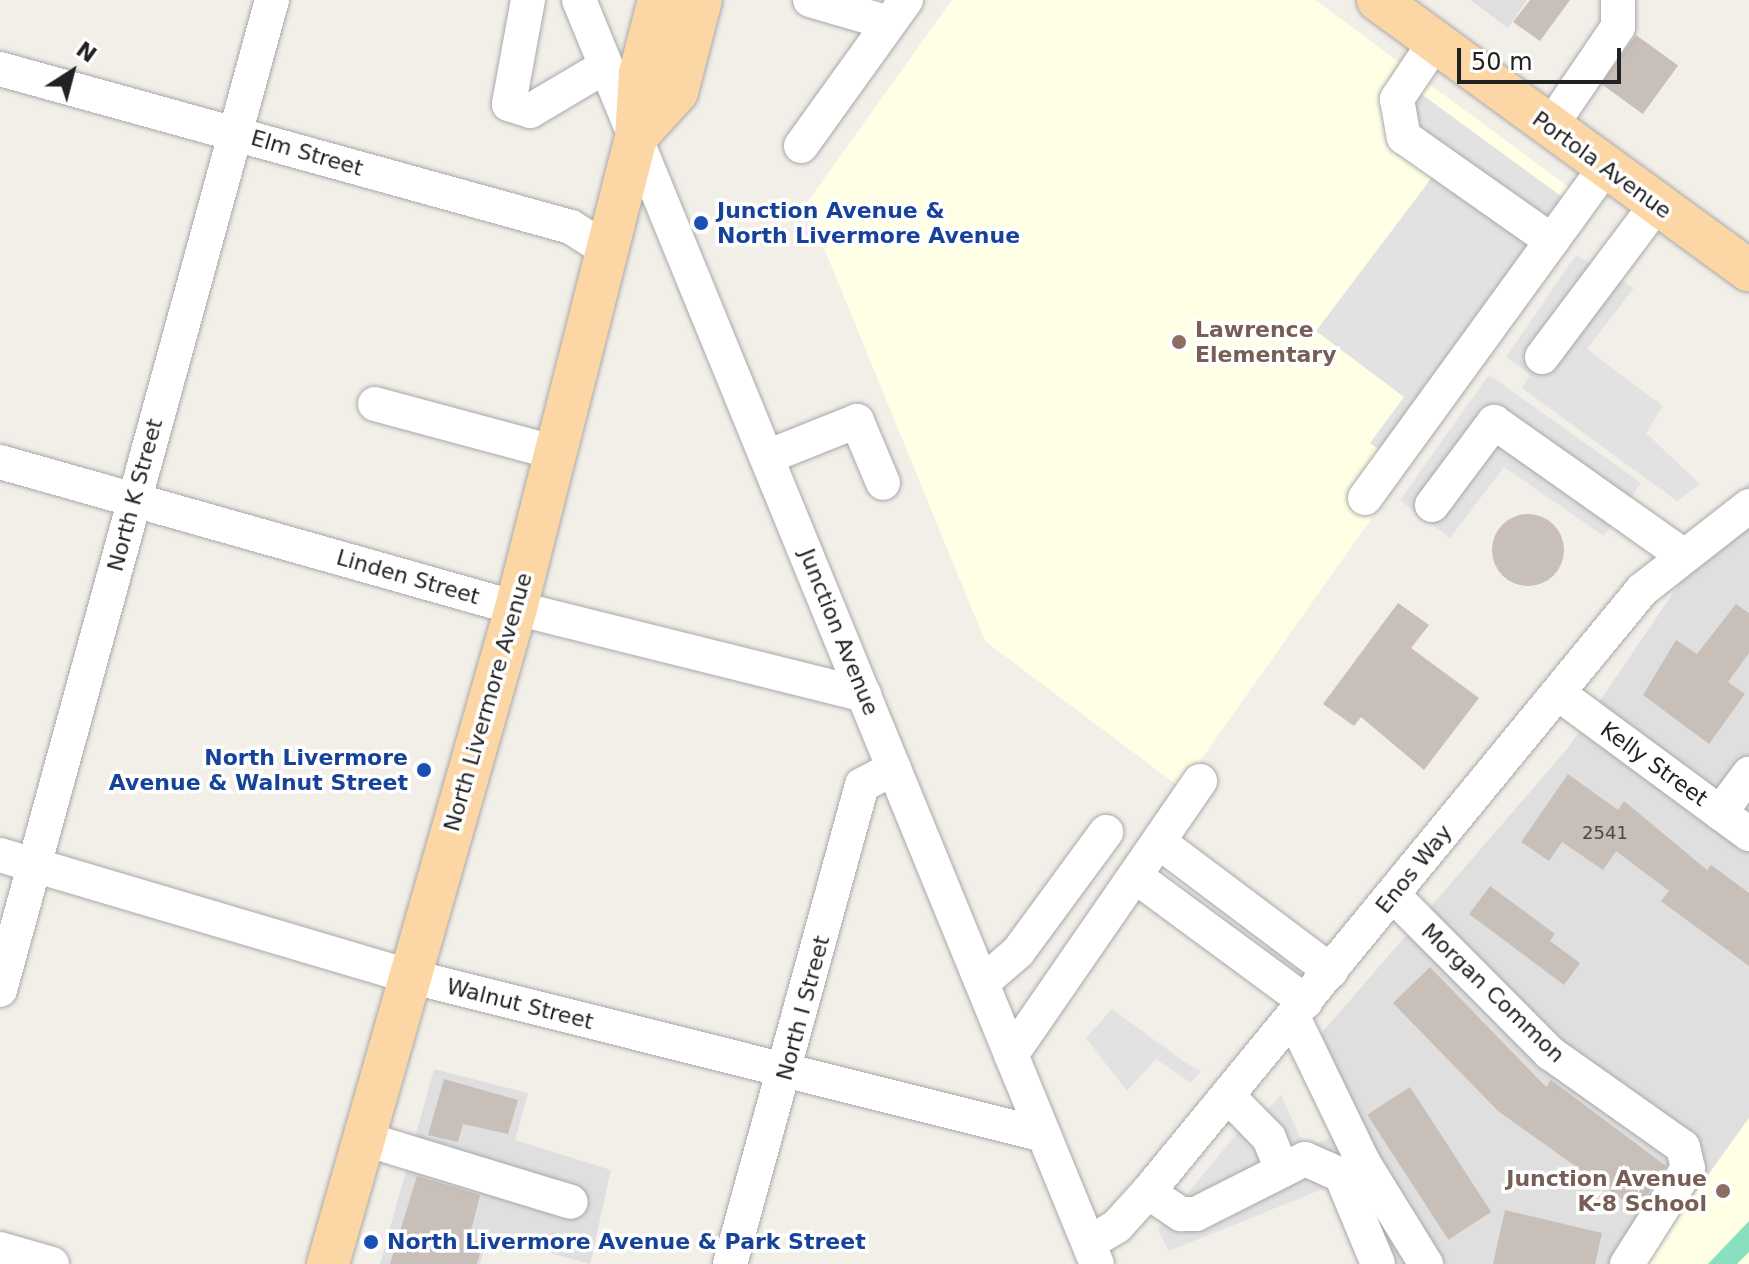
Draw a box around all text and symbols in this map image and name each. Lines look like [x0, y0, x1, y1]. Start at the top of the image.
north arrow [32, 32, 112, 112]
scale bar [1461, 32, 1625, 82]
text: N [72, 37, 101, 68]
text: 50 m [1471, 48, 1533, 76]
street label: Portola Avenue [1527, 106, 1677, 224]
street label: Elm Street [248, 124, 366, 182]
place label: Junction Avenue & North Livermore Avenue [717, 197, 1020, 248]
marker: Junction Avenue & North Livermore Avenue [692, 214, 710, 232]
place label: Lawrence Elementary [1195, 316, 1337, 368]
marker: Lawrence Elementary [1170, 333, 1188, 351]
street label: North K Street [102, 416, 168, 574]
street label: Linden Street [333, 544, 483, 610]
street label: Junction Avenue [794, 545, 884, 719]
street label: North Livermore Avenue [438, 570, 538, 834]
street label: Kelly Street [1595, 716, 1713, 812]
place label: North Livermore Avenue & Walnut Street [109, 744, 408, 796]
marker: North Livermore Avenue & Walnut Street [415, 761, 433, 779]
street label: Enos Way [1370, 819, 1458, 919]
house number: 2541 [1582, 822, 1628, 844]
street label: Morgan Common [1416, 918, 1570, 1068]
street label: North I Street [771, 933, 835, 1083]
street label: Walnut Street [444, 973, 596, 1035]
place label: Junction Avenue K-8 School [1506, 1165, 1707, 1216]
marker: Junction Avenue K-8 School [1714, 1182, 1732, 1200]
place label: North Livermore Avenue & Park Street [387, 1229, 866, 1255]
marker: North Livermore Avenue & Park Street [362, 1233, 380, 1251]

